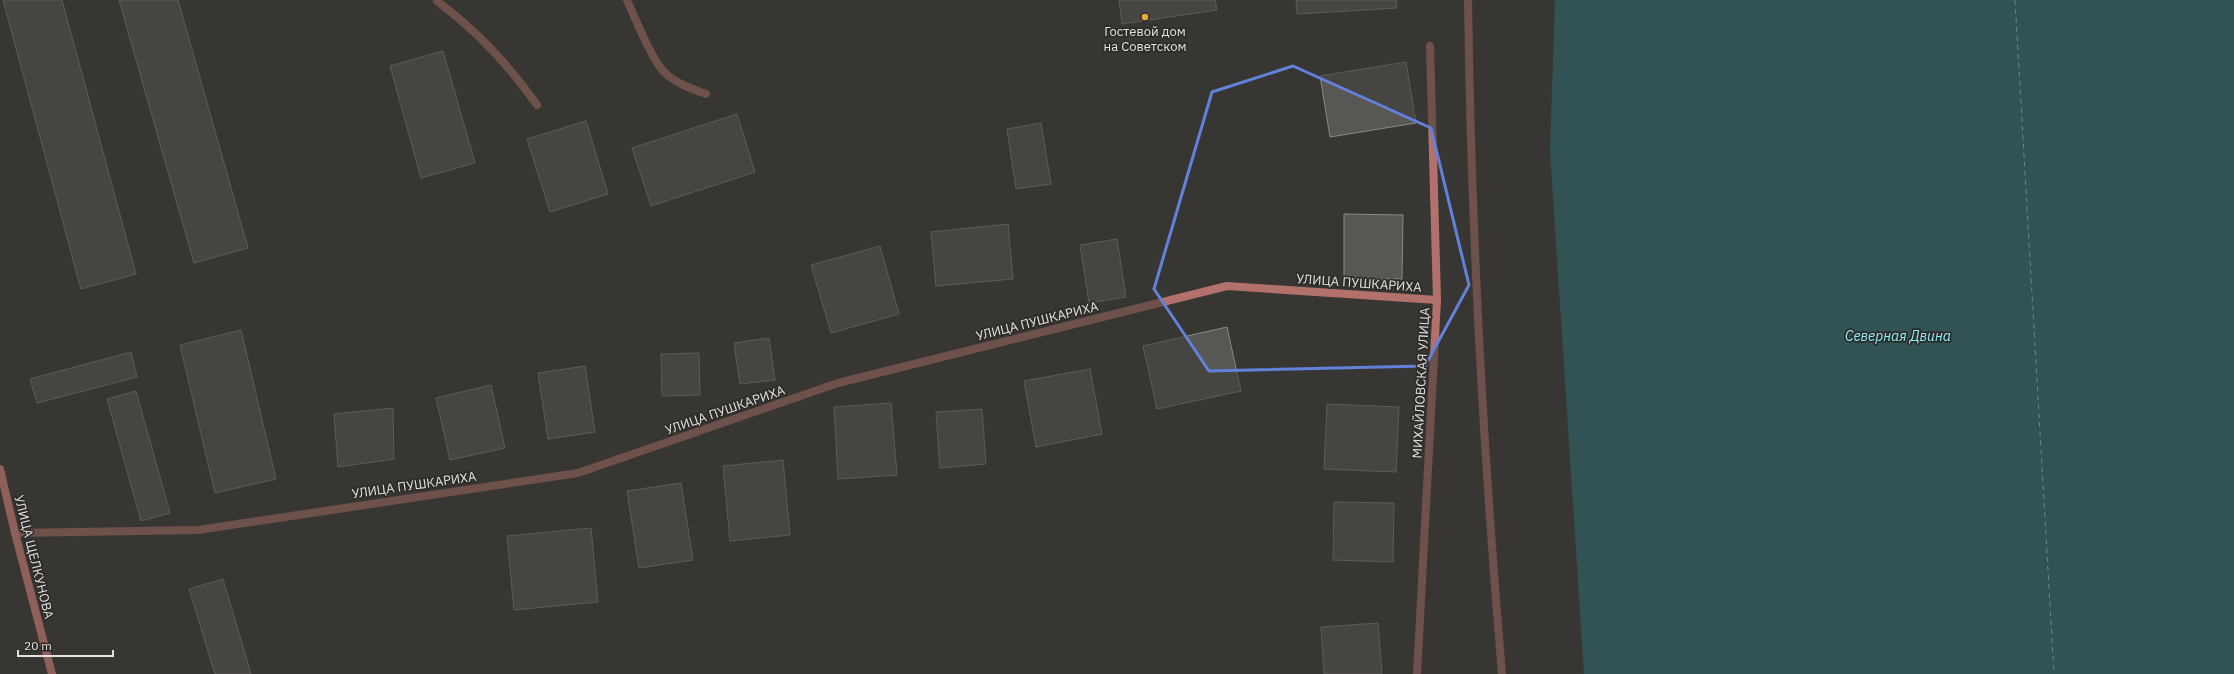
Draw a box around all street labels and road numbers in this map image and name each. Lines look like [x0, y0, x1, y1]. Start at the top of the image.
street label: УЛИЦА ПУШКАРИХА [1296, 270, 1423, 296]
street label: УЛИЦА ПУШКАРИХА [974, 297, 1101, 344]
street label: МИХАЙЛОВСКАЯ УЛИЦА [1409, 306, 1433, 459]
street label: УЛИЦА ПУШКАРИХА [663, 381, 788, 438]
street label: УЛИЦА ПУШКАРИХА [351, 468, 478, 502]
street label: УЛИЦА ЩЕЛКУНОВА [10, 493, 58, 621]

